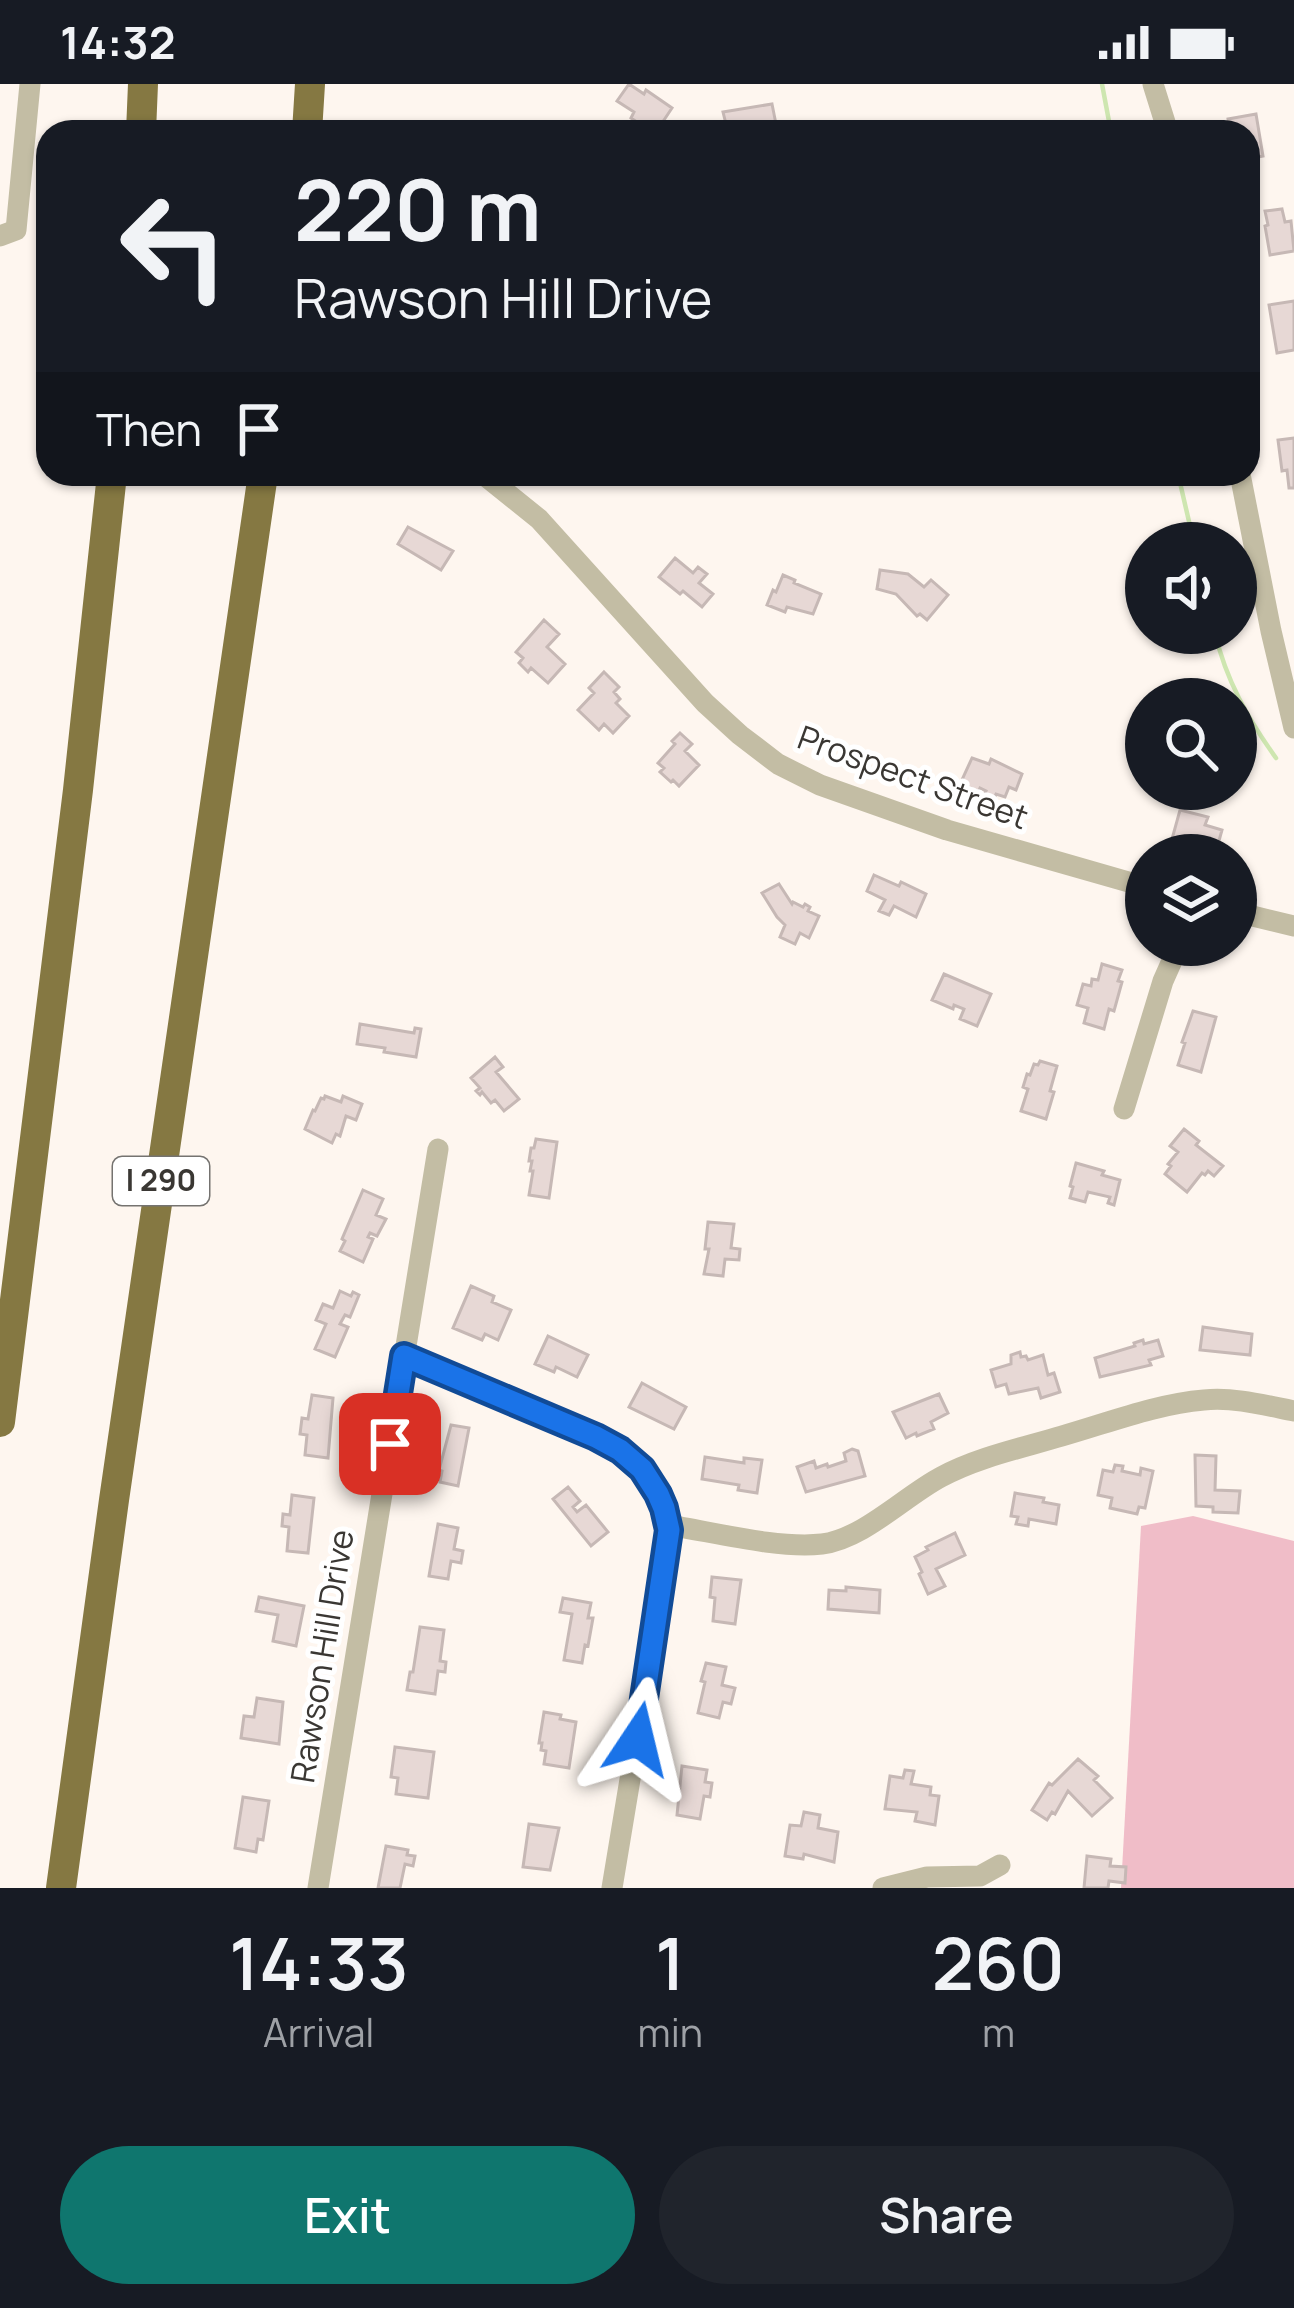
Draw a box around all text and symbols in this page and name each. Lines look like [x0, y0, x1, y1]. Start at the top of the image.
text: 14:32 [60, 11, 175, 73]
text: 220 m [294, 151, 542, 266]
icon: left [96, 168, 252, 324]
text: Rawson Hill Drive [294, 260, 712, 334]
icon: arrive [226, 396, 292, 462]
text: Then [96, 398, 202, 460]
map controls [1125, 522, 1257, 966]
button: sound [1125, 522, 1257, 654]
button: search [1125, 678, 1257, 810]
street label: Prospect Street [792, 714, 1035, 839]
button: layers [1125, 834, 1257, 966]
road number: I 290 [113, 1157, 209, 1205]
pin [339, 1393, 441, 1495]
icon: arrive [357, 1411, 423, 1477]
street label: Rawson Hill Drive [279, 1526, 364, 1786]
position arrow [575, 1676, 701, 1802]
text: 14:33 [229, 1913, 409, 2012]
text: 1 [655, 1913, 685, 2012]
text: 260 [932, 1913, 1065, 2012]
text: Arrival [263, 2005, 374, 2059]
text: min [638, 2005, 703, 2059]
text: m [982, 2005, 1015, 2059]
button: Exit [60, 2146, 635, 2284]
button: Share [659, 2146, 1234, 2284]

